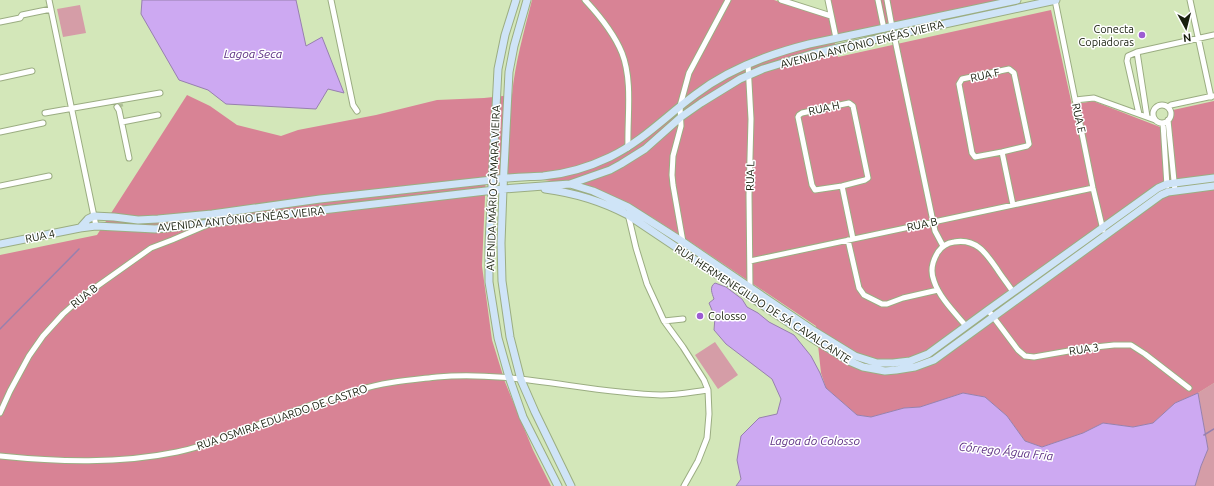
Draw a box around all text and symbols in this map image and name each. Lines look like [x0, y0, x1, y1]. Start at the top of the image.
north arrow [1166, 8, 1206, 48]
street label: AVENIDA ANTÔNIO ENÉAS VIEIRA [779, 17, 946, 70]
place label: Conecta Copiadoras [1079, 23, 1134, 48]
marker: Conecta Copiadoras [1137, 30, 1147, 40]
text: N [1182, 31, 1192, 44]
water label: Lagoa Seca [224, 47, 283, 60]
street label: RUA F [969, 66, 1001, 84]
street label: RUA H [807, 99, 841, 117]
street label: RUA E [1070, 102, 1088, 134]
street label: AVENIDA MÁRIO CÂMARA VIEIRA [483, 104, 502, 271]
street label: RUA L [744, 161, 756, 191]
street label: AVENIDA ANTÔNIO ENÉAS VIEIRA [157, 203, 326, 234]
street label: RUA B [906, 215, 938, 233]
street label: RUA 4 [24, 227, 56, 245]
street label: RUA HERMENEGILDO DE SÁ CAVALCANTE [673, 242, 854, 366]
street label: RUA B [68, 282, 100, 310]
place label: Colosso [708, 310, 746, 322]
marker: Colosso [695, 311, 705, 321]
street label: RUA 3 [1068, 341, 1100, 357]
street label: RUA OSMIRA EDUARDO DE CASTRO [195, 382, 369, 452]
water label: Lagoa do Colosso [770, 434, 861, 447]
water label: Córrego Água Fria [958, 440, 1054, 462]

